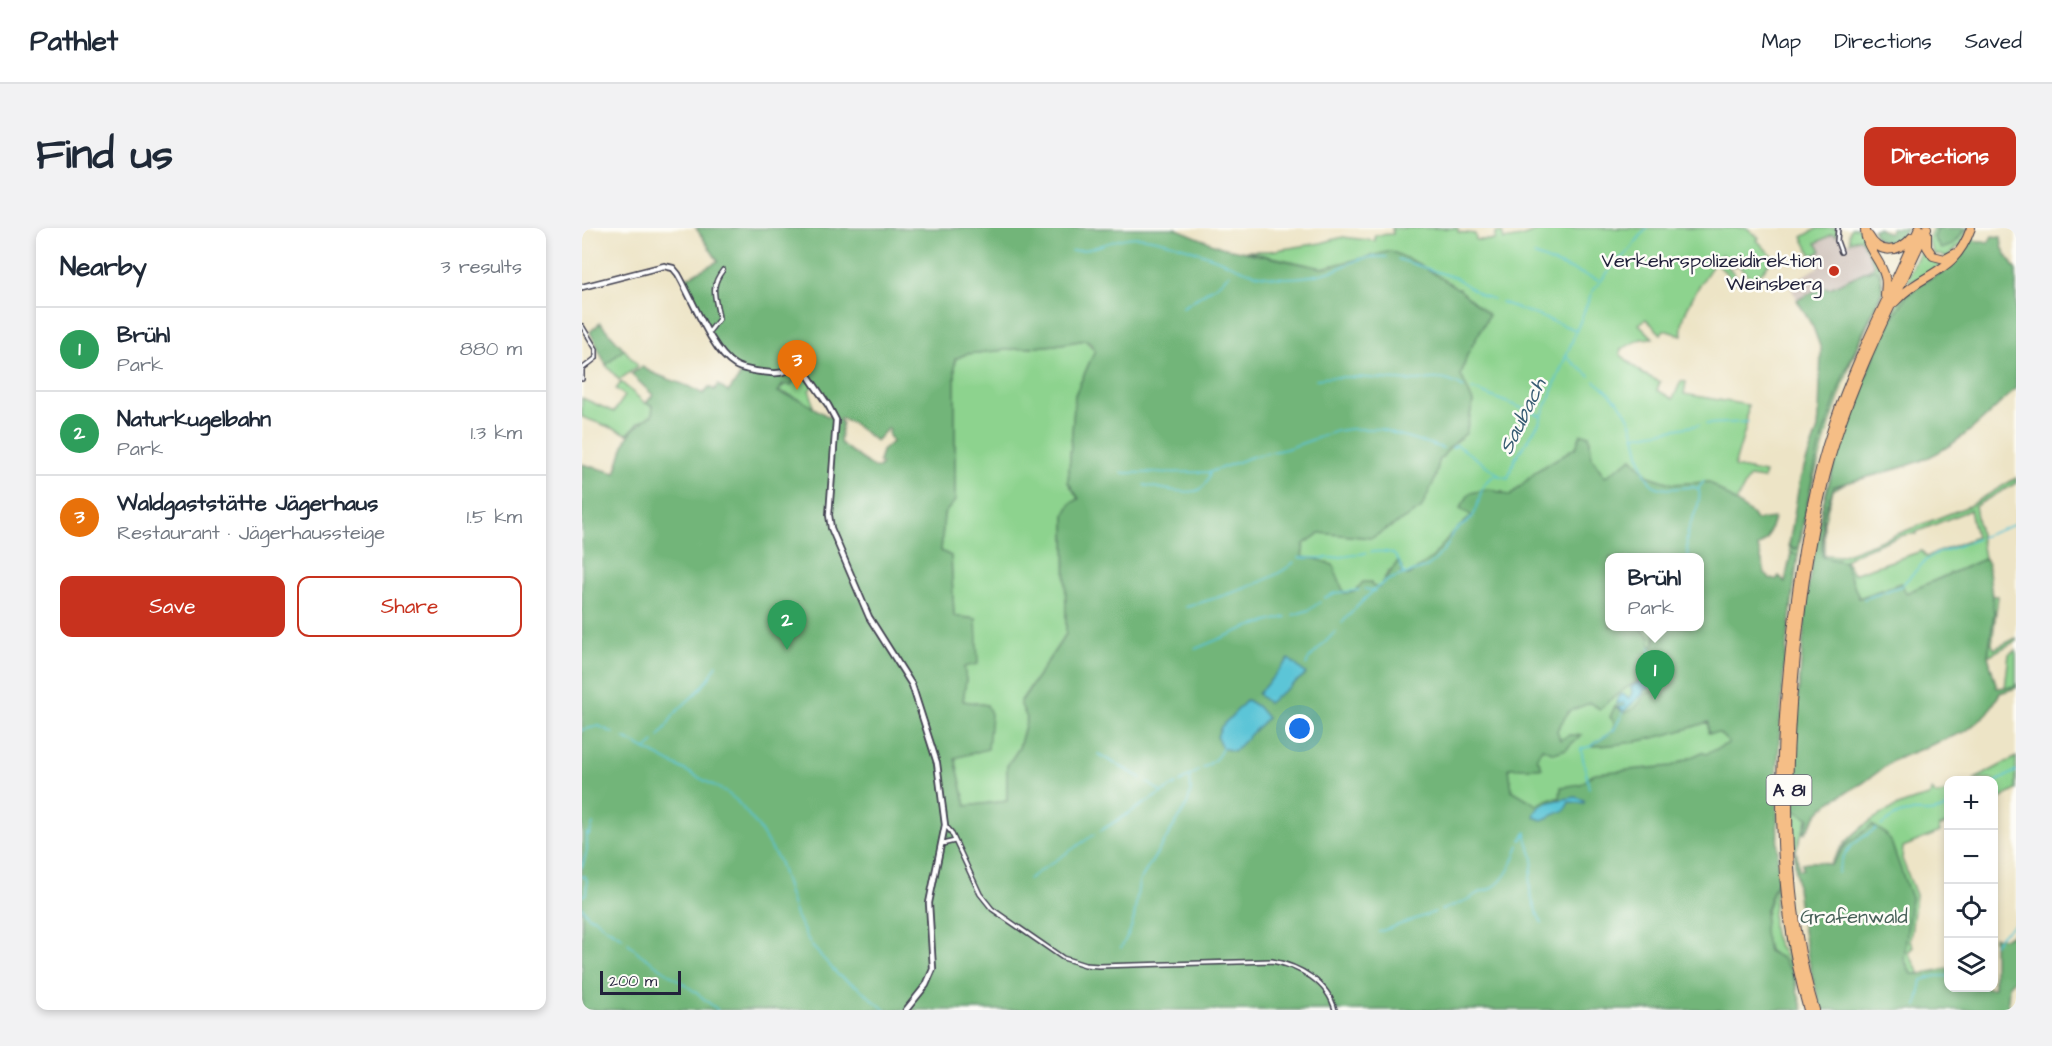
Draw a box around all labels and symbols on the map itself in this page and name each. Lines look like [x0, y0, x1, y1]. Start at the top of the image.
place label: Verkehrspolizeidirektion Weinsberg [1601, 247, 1822, 299]
marker: Verkehrspolizeidirektion Weinsberg [1827, 264, 1841, 278]
pin: 3 [778, 340, 816, 390]
water label: Saubach [1492, 372, 1554, 459]
pin: 2 [768, 600, 806, 650]
pin: 1 [1636, 650, 1674, 700]
your location [1285, 714, 1314, 743]
road number: A 81 [1766, 775, 1812, 805]
park label: Grafenwald [1800, 903, 1908, 931]
scale bar [600, 968, 681, 996]

